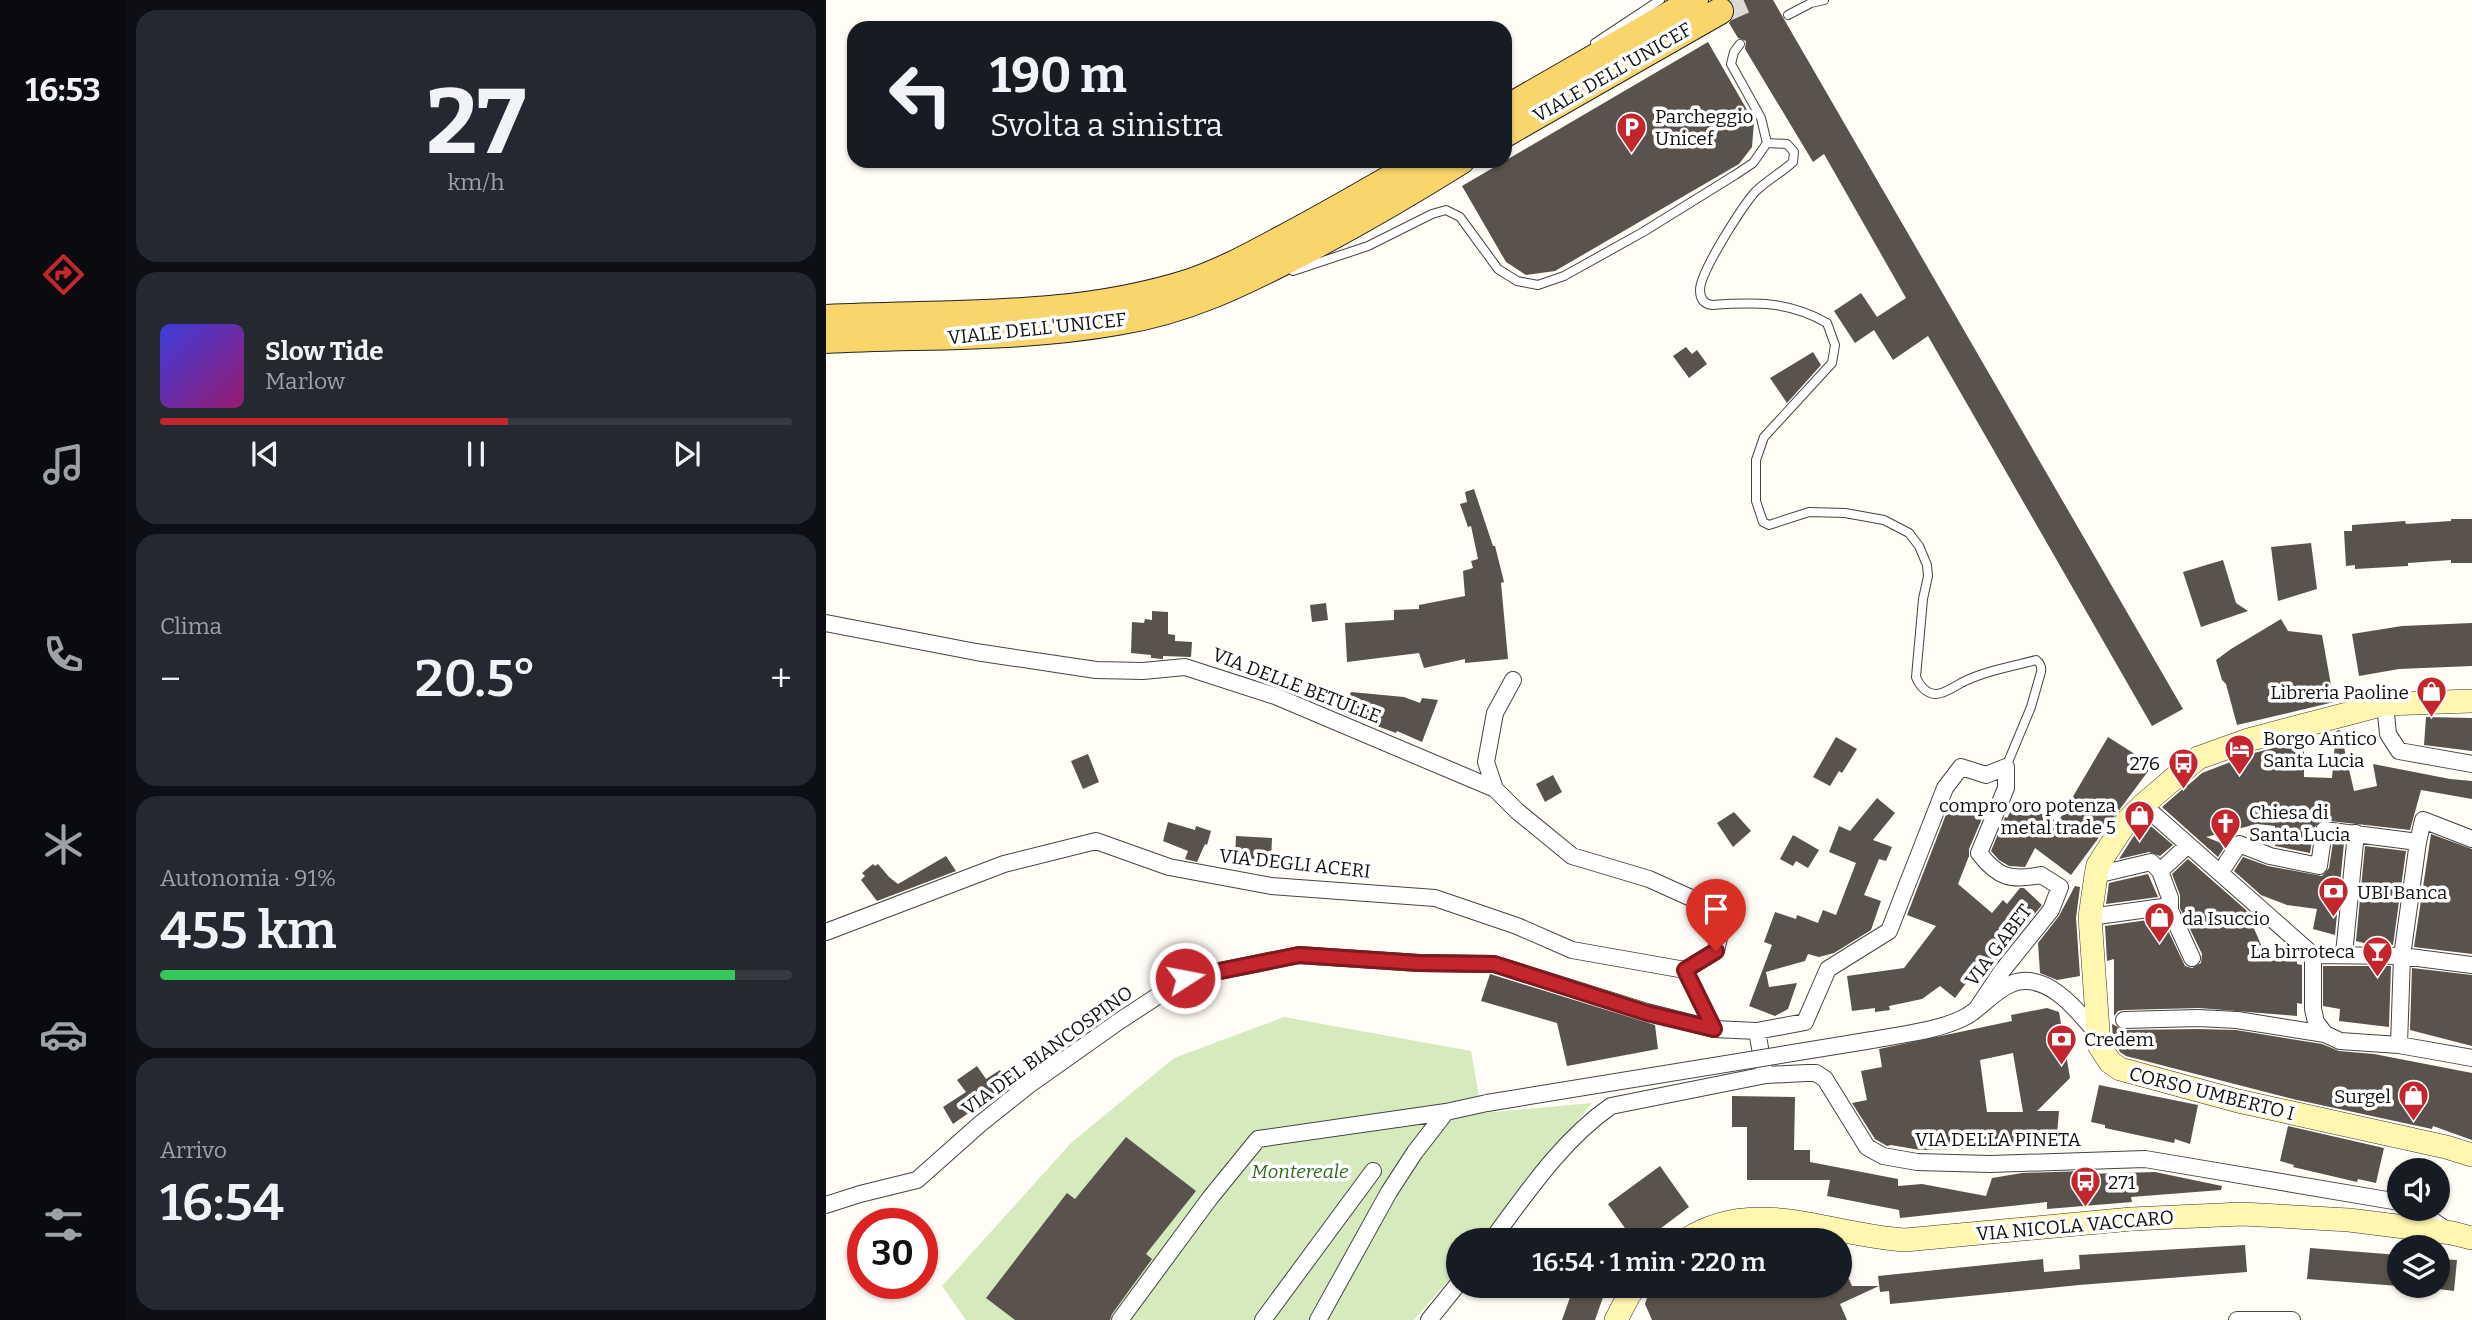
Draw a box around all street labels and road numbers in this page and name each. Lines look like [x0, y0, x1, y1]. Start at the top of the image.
street label: VIALE DELL'UNICEF [1529, 18, 1696, 127]
street label: VIALE DELL'UNICEF [947, 308, 1128, 349]
street label: VIA DELLE BETULLE [1209, 643, 1384, 728]
street label: VIA DEGLI ACERI [1218, 844, 1372, 883]
street label: VIA GABET [1960, 900, 2037, 991]
street label: VIA DEL BIANCOSPINO [958, 981, 1137, 1120]
street label: CORSO UMBERTO I [2127, 1062, 2297, 1125]
street label: VIA DELLA PINETA [1915, 1128, 2082, 1151]
street label: VIA NICOLA VACCARO [1975, 1205, 2175, 1246]

